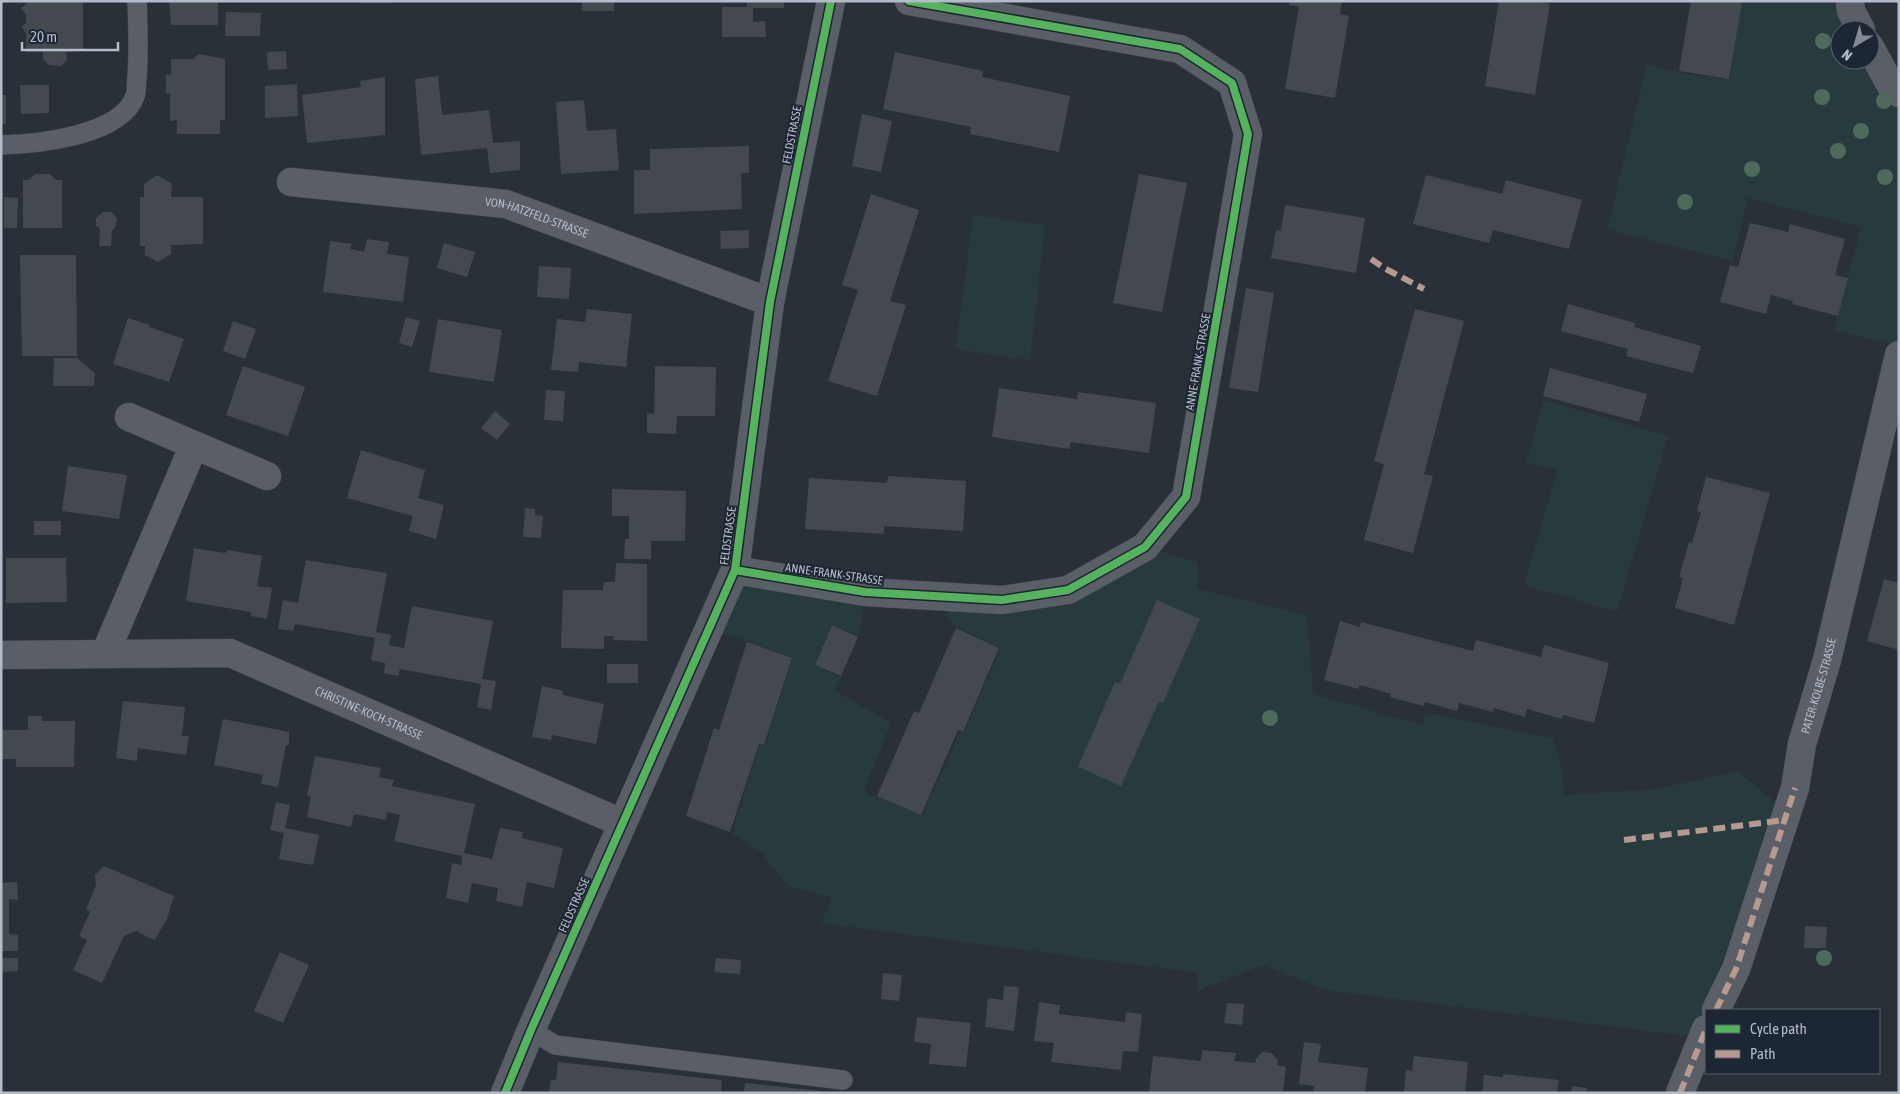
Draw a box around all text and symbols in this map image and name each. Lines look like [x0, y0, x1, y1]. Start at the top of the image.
scale bar [22, 20, 119, 52]
north arrow [1830, 20, 1880, 70]
text: 20 m [30, 28, 57, 45]
text: N [1839, 46, 1855, 64]
street label: FELDSTRASSE [780, 105, 804, 165]
street label: VON-HATZFELD-STRASSE [484, 195, 590, 241]
street label: ANNE-FRANK-STRASSE [1183, 312, 1213, 412]
street label: FELDSTRASSE [717, 506, 739, 566]
street label: ANNE-FRANK-STRASSE [784, 560, 884, 588]
street label: PATER-KOLBE-STRASSE [1798, 637, 1839, 735]
street label: CHRISTINE-KOCH-STRASSE [313, 684, 424, 742]
street label: FELDSTRASSE [556, 875, 592, 935]
legend [1705, 1009, 1880, 1074]
text: Cycle path [1750, 1020, 1807, 1037]
text: Path [1750, 1045, 1776, 1062]

